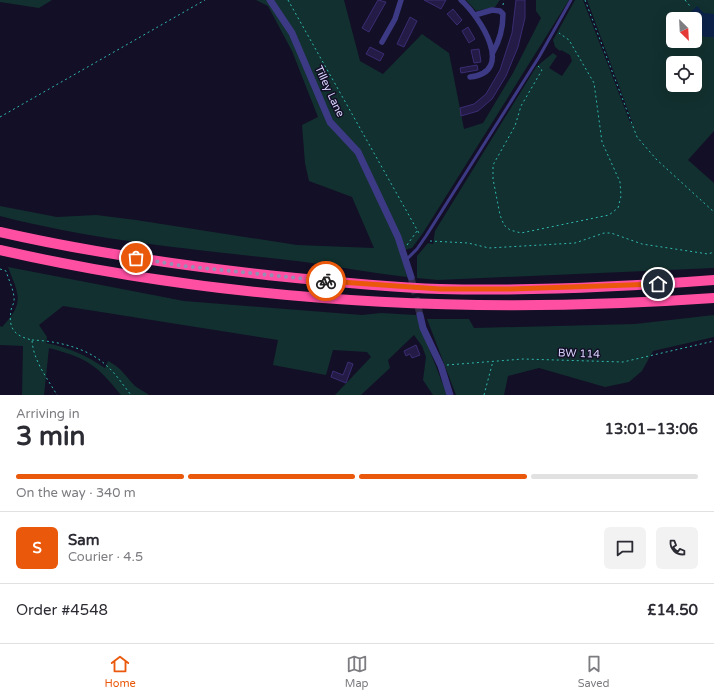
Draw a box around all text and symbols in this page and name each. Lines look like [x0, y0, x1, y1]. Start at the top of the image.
north arrow [666, 12, 702, 48]
map controls [666, 12, 702, 92]
button: locate [666, 56, 702, 92]
street label: Tilley Lane [312, 63, 347, 119]
pin [119, 241, 153, 275]
icon: bag [125, 247, 147, 269]
courier [306, 261, 346, 301]
pin [641, 267, 675, 301]
icon: bike [315, 270, 337, 292]
icon: home [647, 273, 669, 295]
street label: BW 114 [558, 346, 600, 361]
text: Arriving in [16, 406, 80, 422]
text: 13:01–13:06 [605, 420, 698, 438]
text: 3 min [16, 421, 85, 452]
text: On the way · 340 m [16, 485, 136, 501]
button: chat [604, 527, 646, 569]
button: phone [656, 527, 698, 569]
text: Sam [68, 531, 99, 549]
text: S [32, 539, 42, 557]
text: Courier · 4.5 [68, 549, 143, 565]
text: Order #4548 [16, 601, 108, 619]
text: £14.50 [647, 601, 698, 619]
tab: Home [105, 653, 136, 690]
tab: Map [345, 653, 369, 690]
tab: Saved [578, 653, 609, 690]

